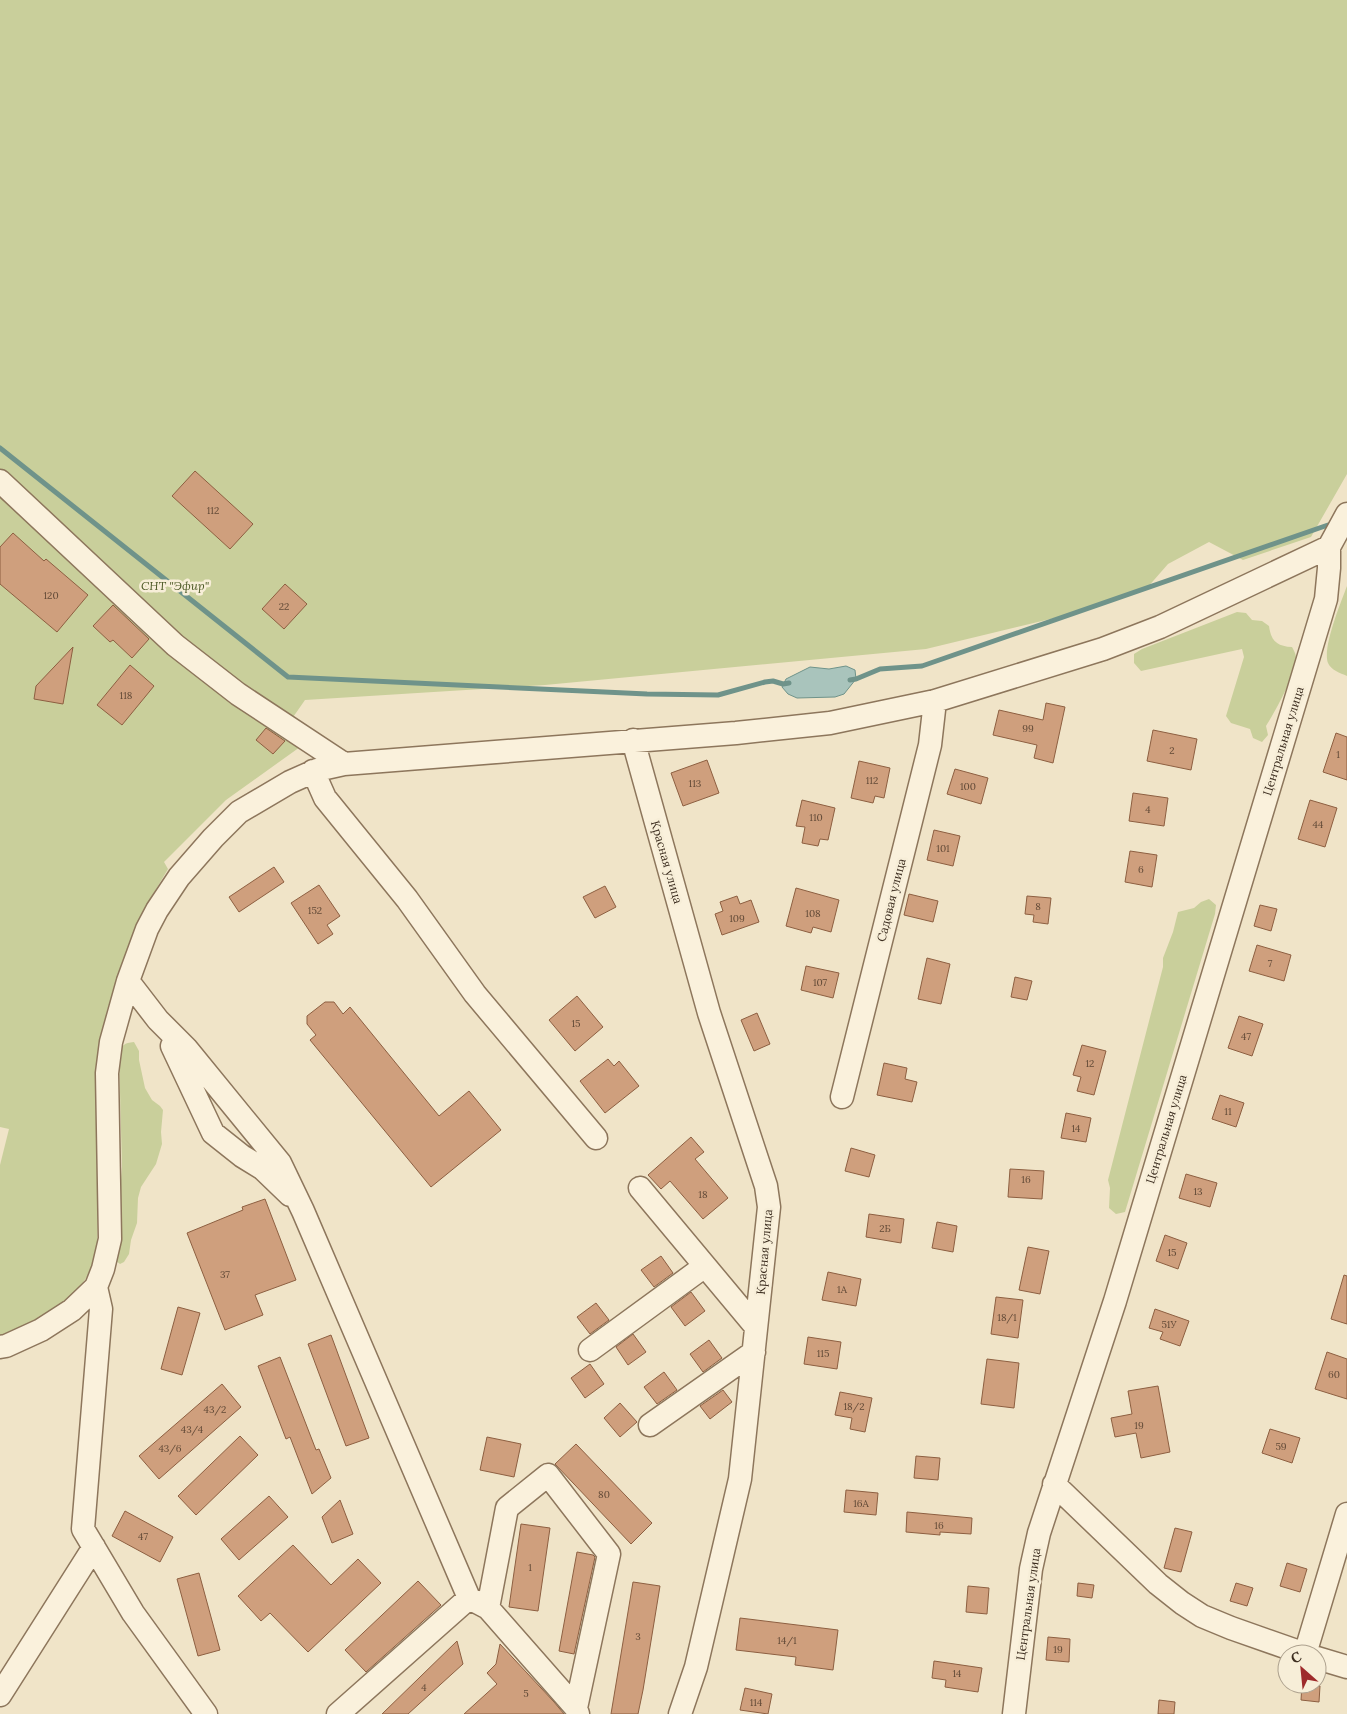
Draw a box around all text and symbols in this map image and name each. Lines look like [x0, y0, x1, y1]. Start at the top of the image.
house number: 112 [207, 504, 219, 517]
park label: СНТ "Эфир" [141, 578, 209, 593]
house number: 120 [43, 589, 59, 602]
house number: 22 [279, 600, 289, 613]
street label: Центральная улица [1259, 685, 1307, 797]
house number: 118 [120, 689, 133, 702]
house number: 99 [1022, 722, 1034, 735]
house number: 2 [1169, 744, 1175, 757]
house number: 1 [1336, 748, 1340, 761]
house number: 112 [866, 774, 878, 787]
house number: 113 [689, 777, 702, 790]
house number: 100 [960, 780, 976, 793]
house number: 4 [1145, 803, 1151, 816]
house number: 110 [809, 811, 823, 824]
house number: 44 [1313, 818, 1324, 831]
street label: Красная улица [648, 819, 686, 905]
house number: 101 [936, 842, 950, 855]
street label: Садовая улица [873, 857, 909, 943]
house number: 6 [1138, 863, 1144, 876]
house number: 8 [1035, 900, 1041, 913]
house number: 152 [308, 904, 322, 917]
house number: 108 [805, 907, 821, 920]
house number: 109 [729, 912, 745, 925]
house number: 7 [1268, 957, 1273, 970]
house number: 107 [813, 976, 828, 989]
house number: 15 [571, 1017, 581, 1030]
house number: 47 [1241, 1030, 1251, 1043]
house number: 12 [1085, 1057, 1095, 1070]
street label: Центральная улица [1142, 1073, 1190, 1185]
house number: 11 [1224, 1105, 1232, 1118]
house number: 14 [1071, 1122, 1081, 1135]
house number: 16 [1021, 1173, 1031, 1186]
house number: 13 [1193, 1185, 1203, 1198]
house number: 18 [698, 1188, 708, 1201]
street label: Красная улица [753, 1209, 775, 1295]
house number: 2Б [879, 1222, 891, 1235]
house number: 15 [1167, 1246, 1177, 1259]
house number: 37 [220, 1268, 230, 1281]
house number: 1А [837, 1283, 848, 1296]
house number: 18/1 [997, 1311, 1017, 1324]
house number: 51У [1161, 1318, 1177, 1331]
house number: 115 [817, 1347, 829, 1360]
house number: 60 [1328, 1368, 1340, 1381]
house number: 18/2 [843, 1400, 865, 1413]
house number: 43/2 [204, 1403, 226, 1416]
house number: 19 [1134, 1419, 1144, 1432]
house number: 43/4 [181, 1423, 204, 1436]
house number: 59 [1275, 1440, 1287, 1453]
house number: 43/6 [158, 1442, 182, 1455]
house number: 80 [598, 1488, 610, 1501]
house number: 16А [853, 1497, 870, 1510]
house number: 16 [934, 1519, 944, 1532]
house number: 47 [138, 1530, 148, 1543]
street label: Центральная улица [1013, 1547, 1043, 1661]
house number: 1 [528, 1561, 532, 1574]
house number: 3 [635, 1630, 641, 1643]
house number: 14/1 [777, 1634, 797, 1647]
house number: 19 [1053, 1643, 1063, 1656]
north arrow [1277, 1644, 1327, 1694]
text: С [1288, 1647, 1305, 1668]
house number: 14 [952, 1667, 962, 1680]
house number: 4 [421, 1681, 427, 1694]
house number: 5 [523, 1687, 529, 1700]
house number: 114 [750, 1696, 763, 1709]

